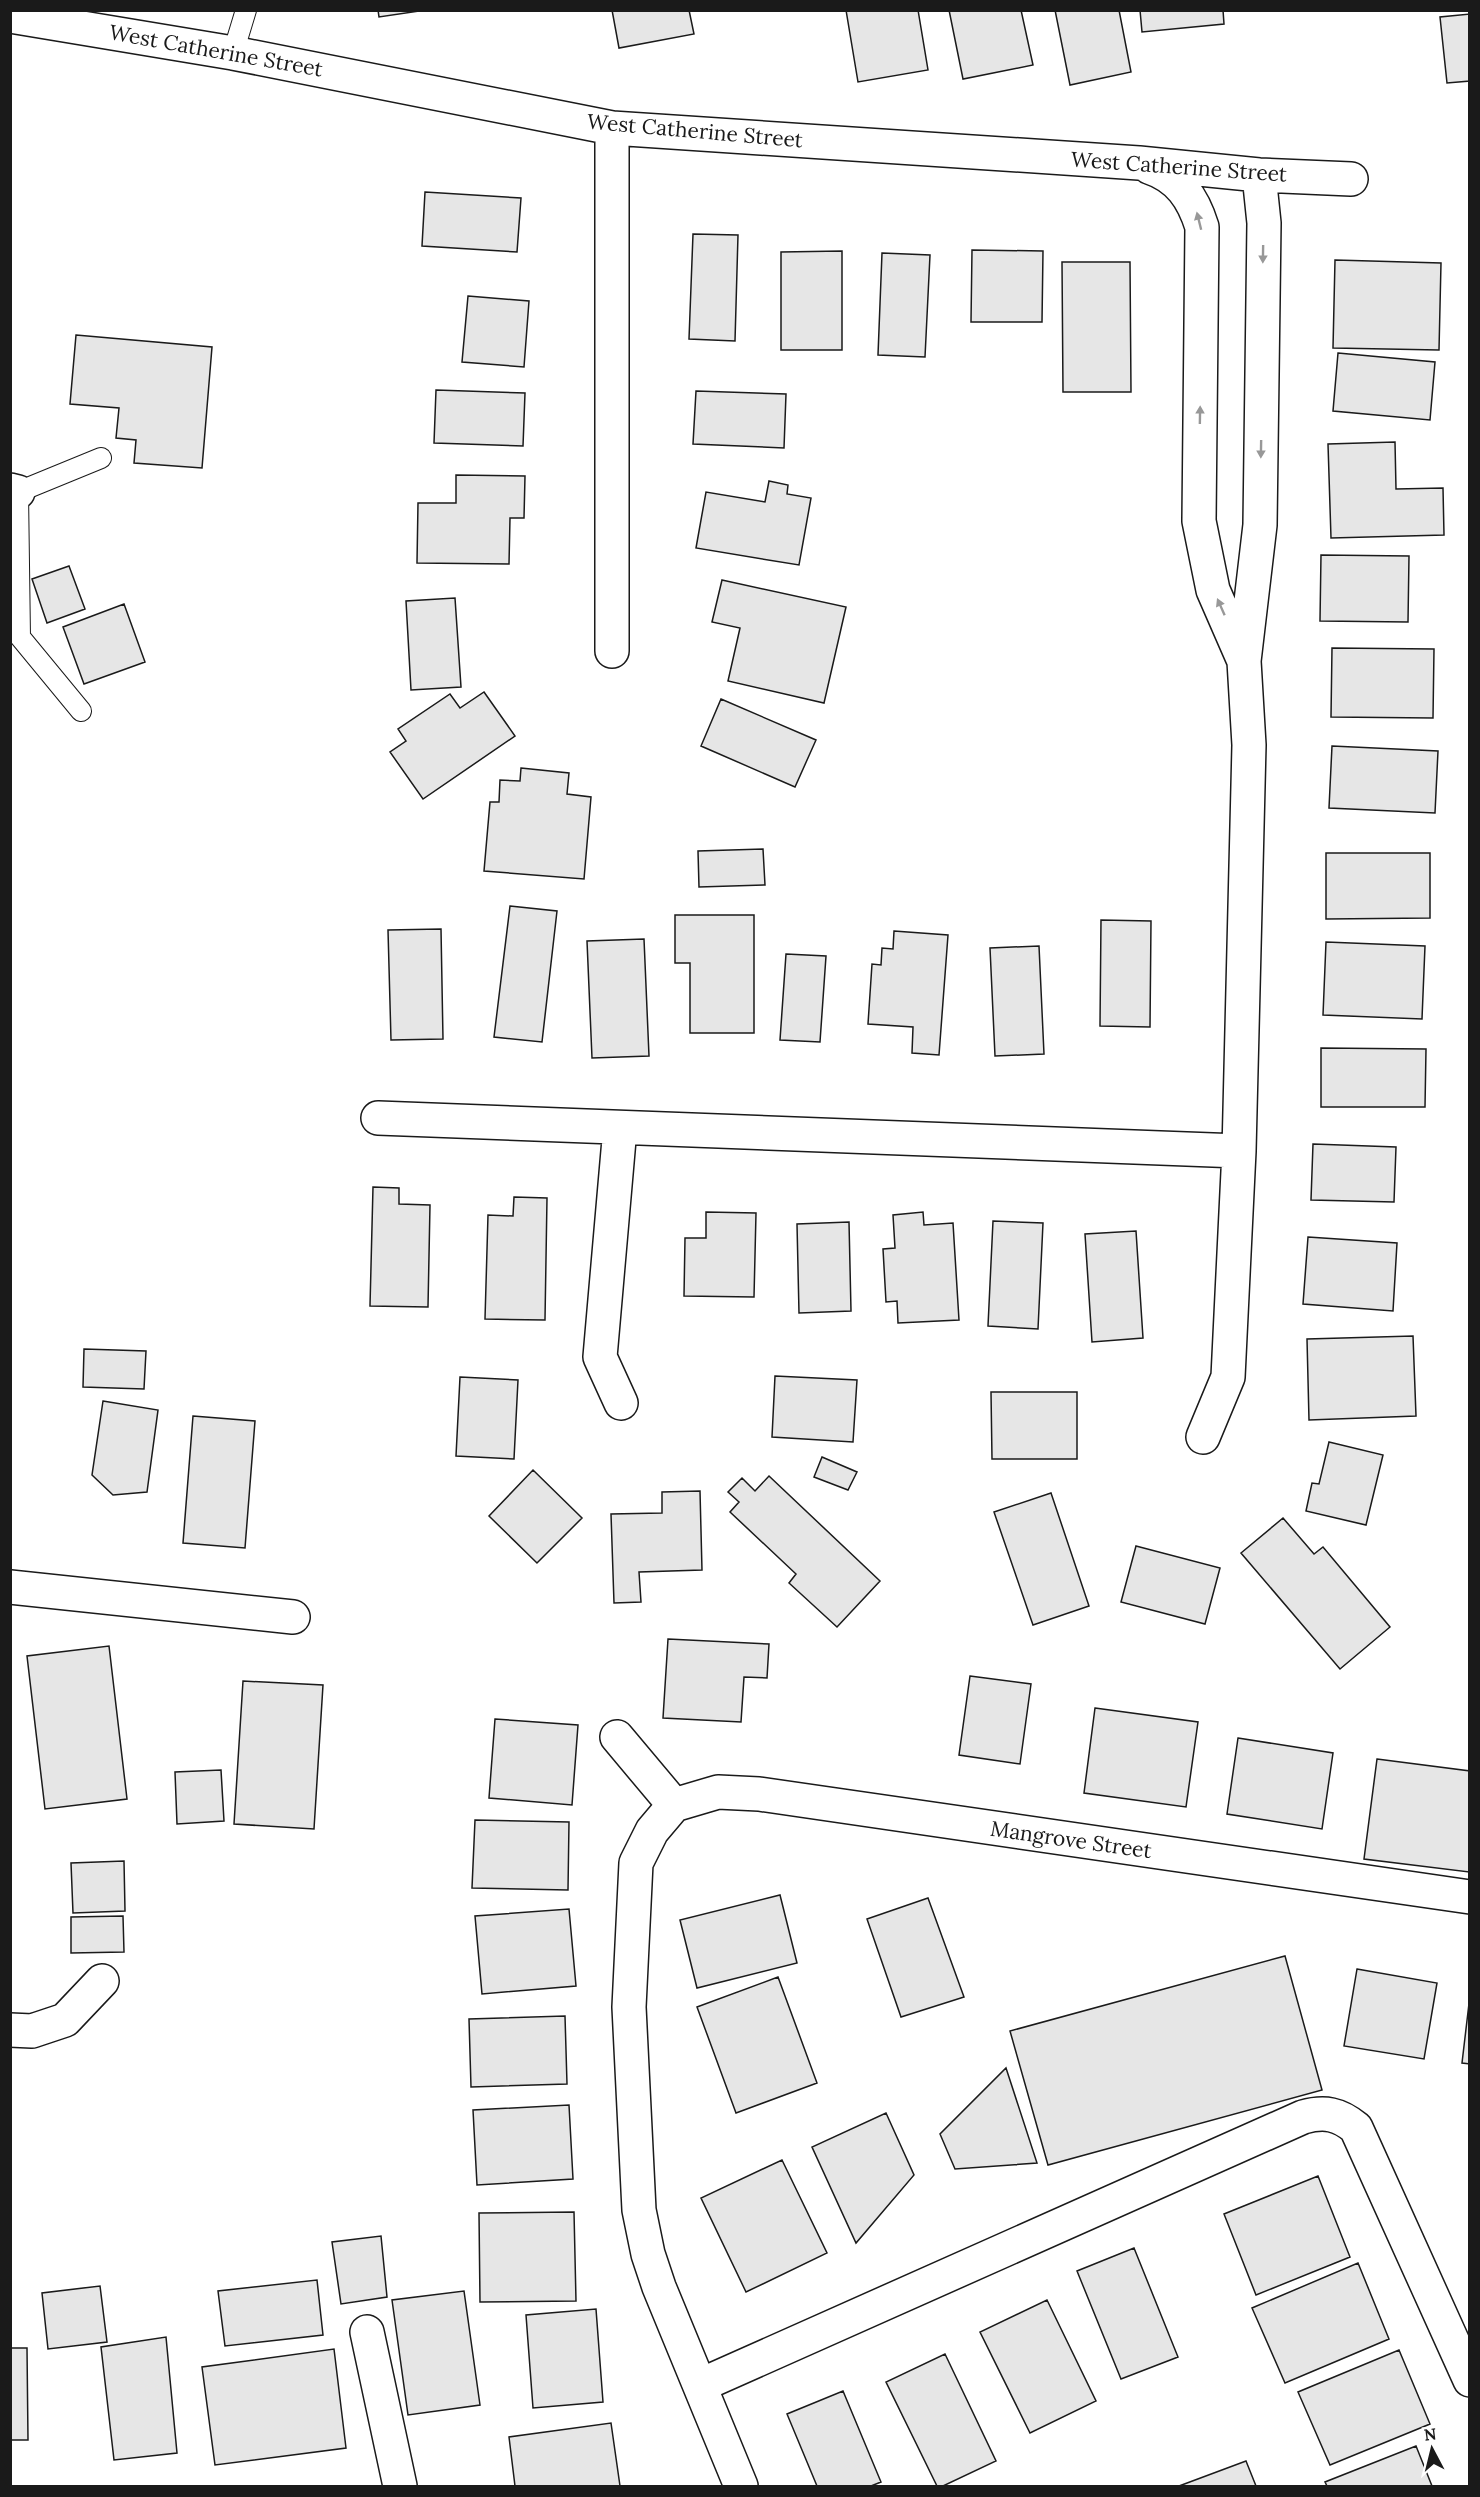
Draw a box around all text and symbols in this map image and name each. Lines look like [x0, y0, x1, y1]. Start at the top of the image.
street label: West Catherine Street [107, 18, 326, 83]
street label: West Catherine Street [586, 108, 805, 153]
street label: West Catherine Street [1070, 145, 1289, 188]
one-way arrow [1193, 211, 1203, 230]
one-way arrow [1259, 245, 1268, 264]
one-way arrow [1195, 406, 1205, 425]
one-way arrow [1256, 440, 1266, 459]
one-way arrow [1215, 598, 1225, 616]
street label: Mangrove Street [989, 1815, 1154, 1864]
north arrow [1402, 2419, 1462, 2479]
text: N [1423, 2423, 1438, 2445]

